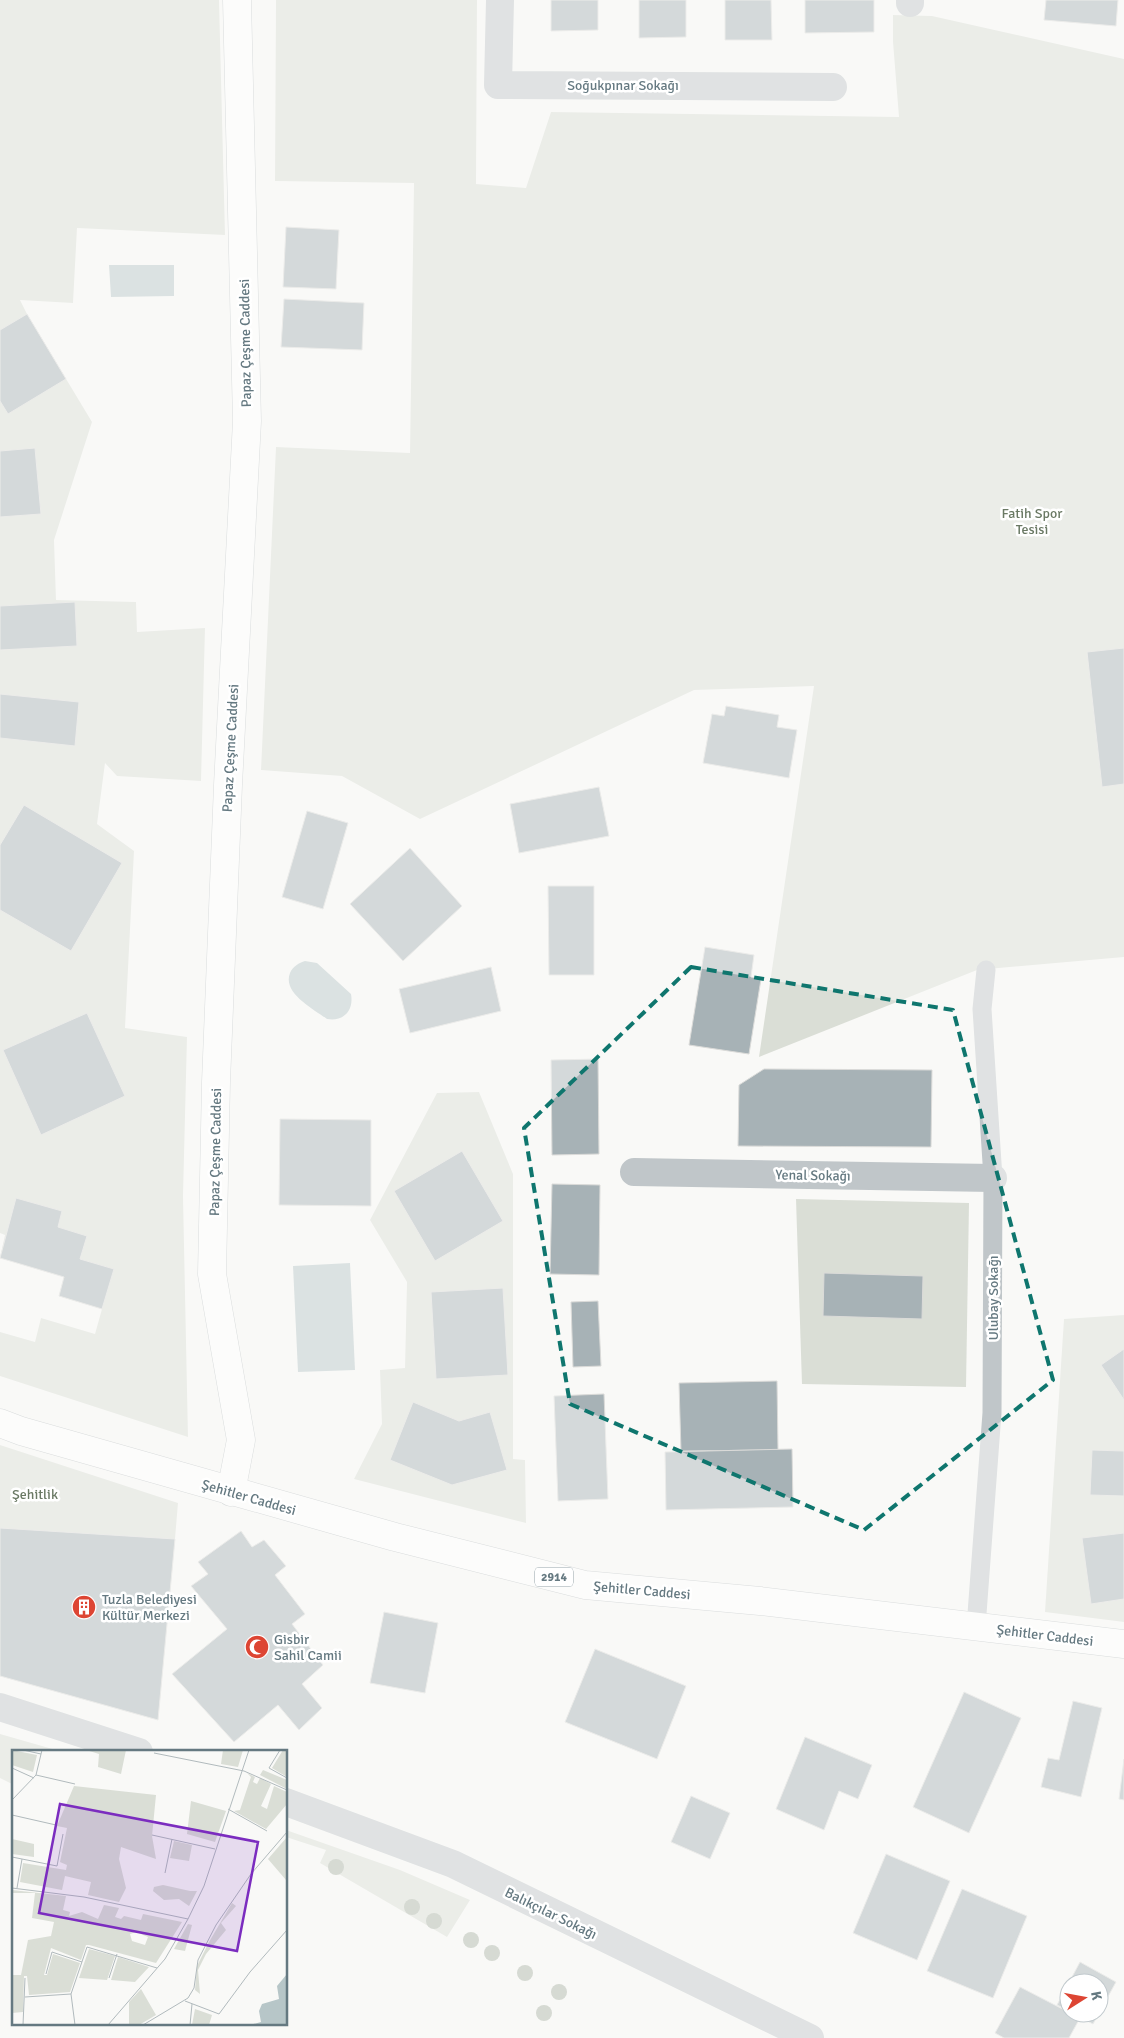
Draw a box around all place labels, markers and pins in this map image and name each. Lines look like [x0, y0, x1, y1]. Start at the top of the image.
place label: Tuzla Belediyesi Kültür Merkezi [102, 1591, 197, 1624]
building icon: Tuzla Belediyesi Kültür Merkezi [71, 1594, 97, 1620]
place label: Gisbir Sahil Camii [274, 1631, 342, 1664]
mosque icon: Gisbir Sahil Camii [244, 1634, 270, 1660]

